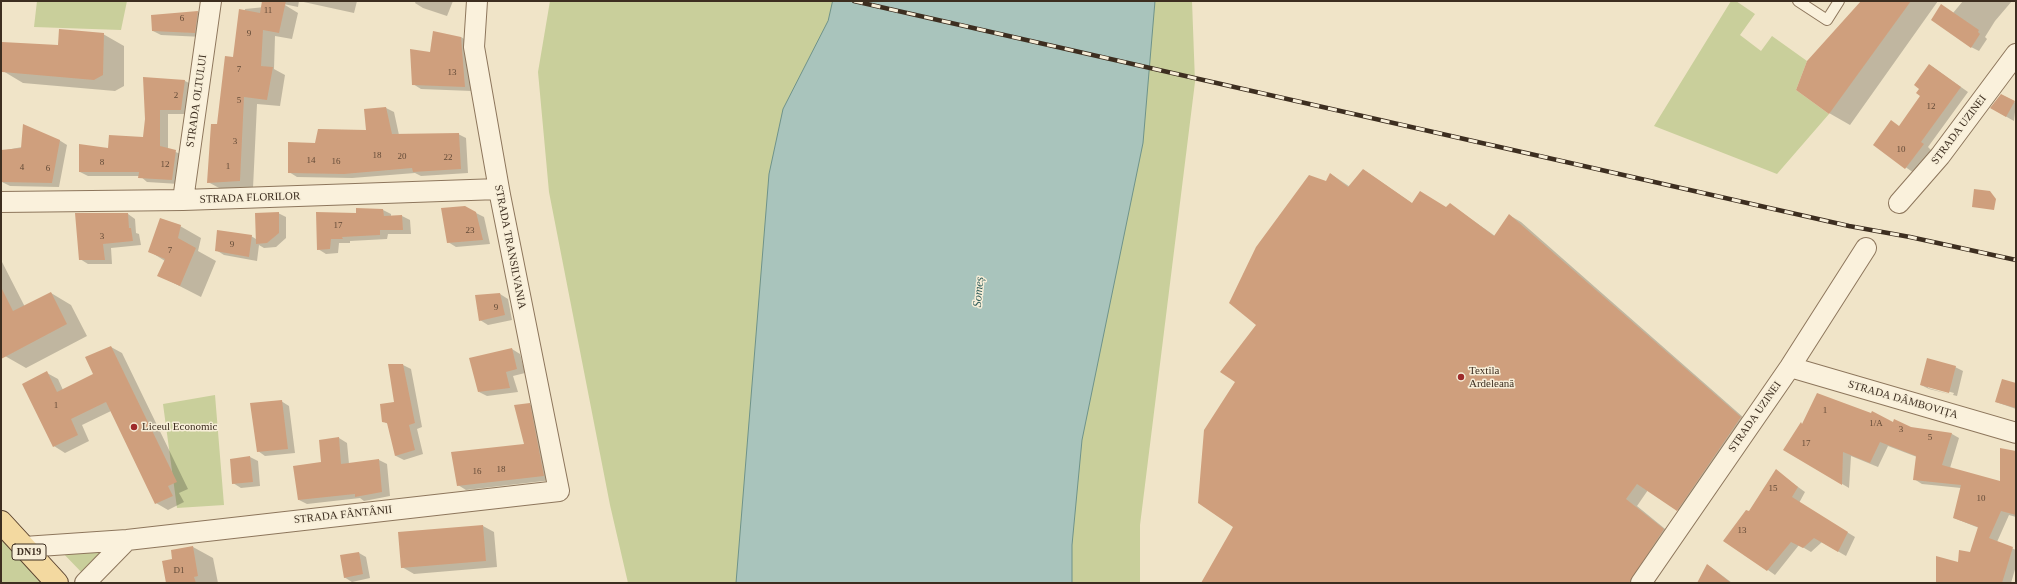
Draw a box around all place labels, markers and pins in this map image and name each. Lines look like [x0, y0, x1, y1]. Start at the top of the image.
place label: Textila Ardeleană [1469, 364, 1514, 390]
marker: Textila Ardeleană [1456, 372, 1466, 382]
place label: Liceul Economic [142, 420, 217, 434]
marker: Liceul Economic [129, 422, 139, 432]

